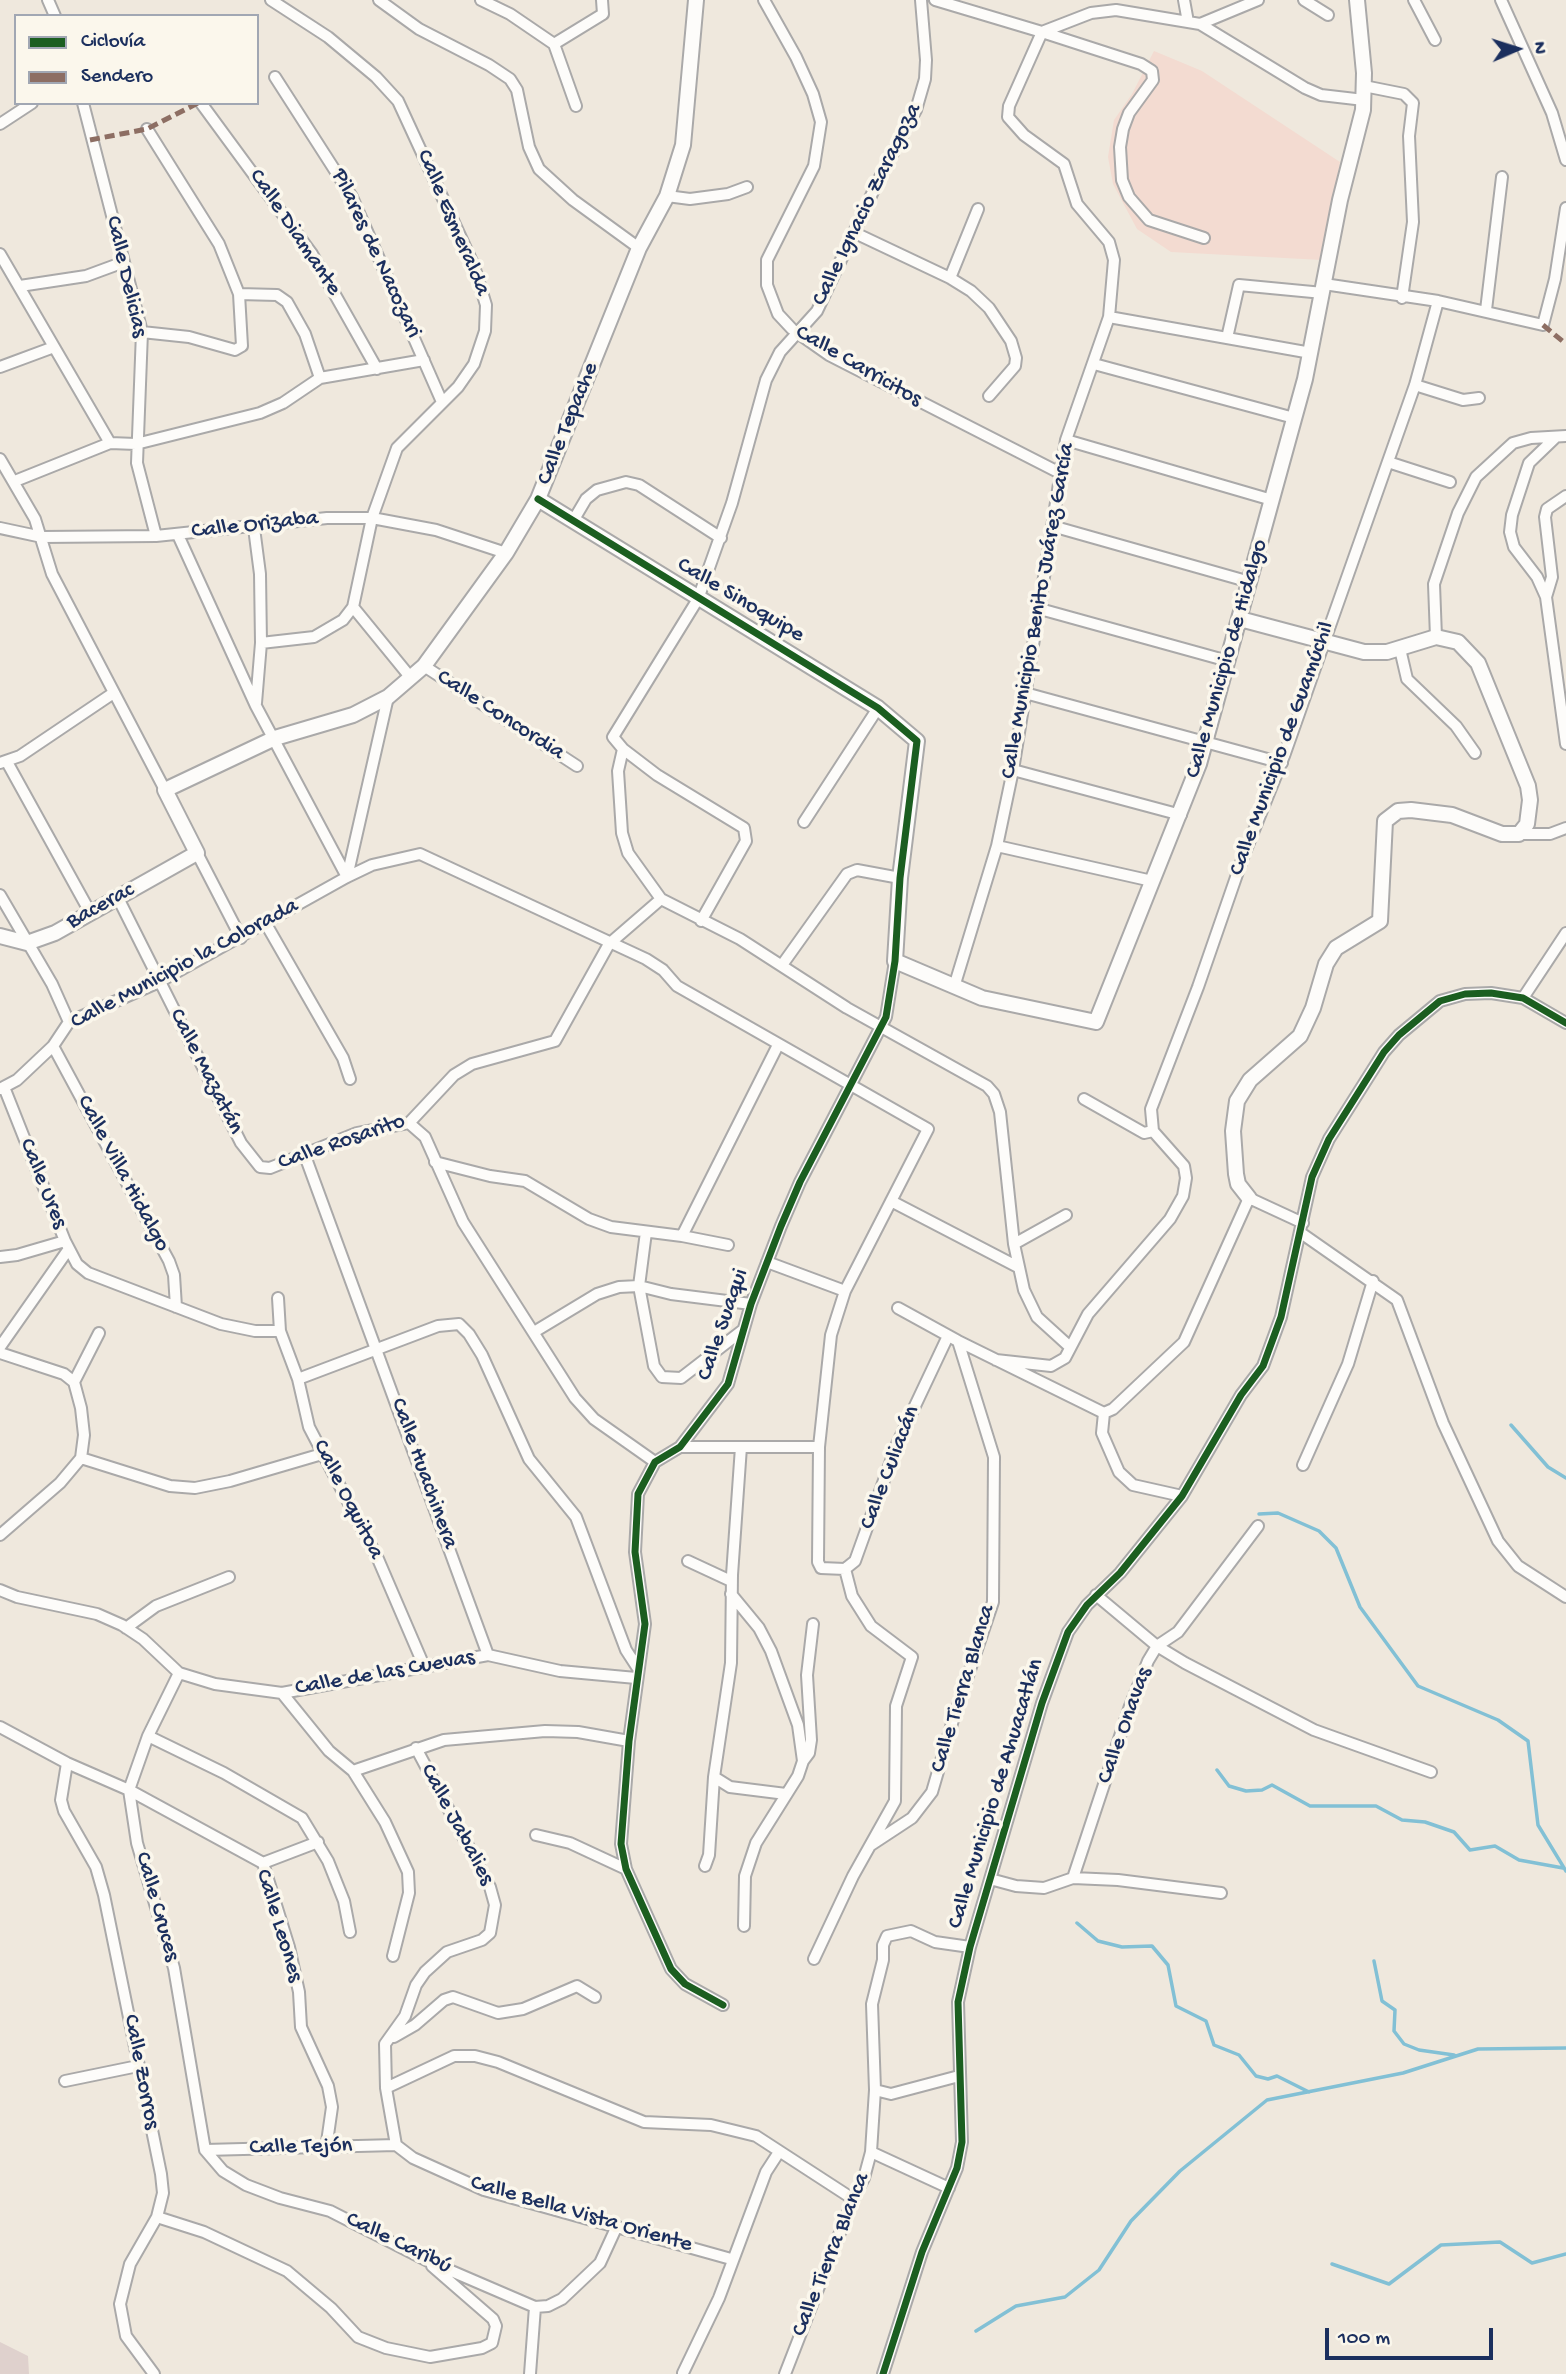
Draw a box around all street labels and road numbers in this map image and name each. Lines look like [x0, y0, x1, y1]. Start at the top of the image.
street label: Calle Ignacio Zaragoza [807, 99, 929, 311]
street label: Calle Esmeralda [409, 146, 495, 300]
street label: Calle Diamante [242, 164, 346, 302]
street label: Pilares de Nacozari [324, 165, 426, 343]
street label: Calle Delicias [98, 214, 152, 340]
street label: Calle Carricitos [790, 320, 926, 414]
street label: Calle Tepache [532, 359, 606, 489]
street label: Calle Municipio Benito Juárez García [996, 441, 1082, 781]
street label: Calle Orizaba [190, 506, 320, 546]
street label: Calle Municipio de Hidalgo [1181, 536, 1275, 782]
street label: Calle Sinoquipe [671, 552, 809, 650]
street label: Calle Municipio de Guamúchil [1224, 618, 1342, 880]
street label: Calle Concordia [431, 664, 569, 768]
street label: Bacerac [62, 877, 140, 937]
street label: Calle Municipio la Colorada [67, 893, 303, 1037]
street label: Calle Mazatán [162, 1005, 248, 1139]
street label: Calle Villa Hidalgo [69, 1091, 175, 1257]
street label: Calle Rosarito [275, 1108, 409, 1178]
street label: Calle Ures [12, 1135, 72, 1233]
street label: Calle Suaqui [692, 1265, 756, 1385]
street label: Calle Huachinera [383, 1395, 463, 1553]
street label: Calle Culiacán [855, 1402, 927, 1534]
street label: Calle Oquitoa [305, 1436, 389, 1564]
street label: Calle Tierra Blanca [925, 1602, 1003, 1776]
street label: Calle de las Cuevas [293, 1645, 477, 1703]
street label: Calle Municipio de Ahuacatlán [943, 1656, 1051, 1932]
street label: Calle Onavas [1092, 1664, 1160, 1788]
street label: Calle Jabalies [413, 1760, 499, 1890]
street label: Calle Cruces [127, 1849, 185, 1965]
street label: Calle Leones [248, 1866, 308, 1986]
street label: Calle Zorros [115, 2012, 165, 2132]
street label: Calle Tejón [249, 2133, 353, 2163]
street label: Calle Tierra Blanca [787, 2169, 877, 2341]
street label: Calle Bella Vista Oriente [467, 2170, 695, 2260]
street label: Calle Caribú [341, 2207, 455, 2281]

